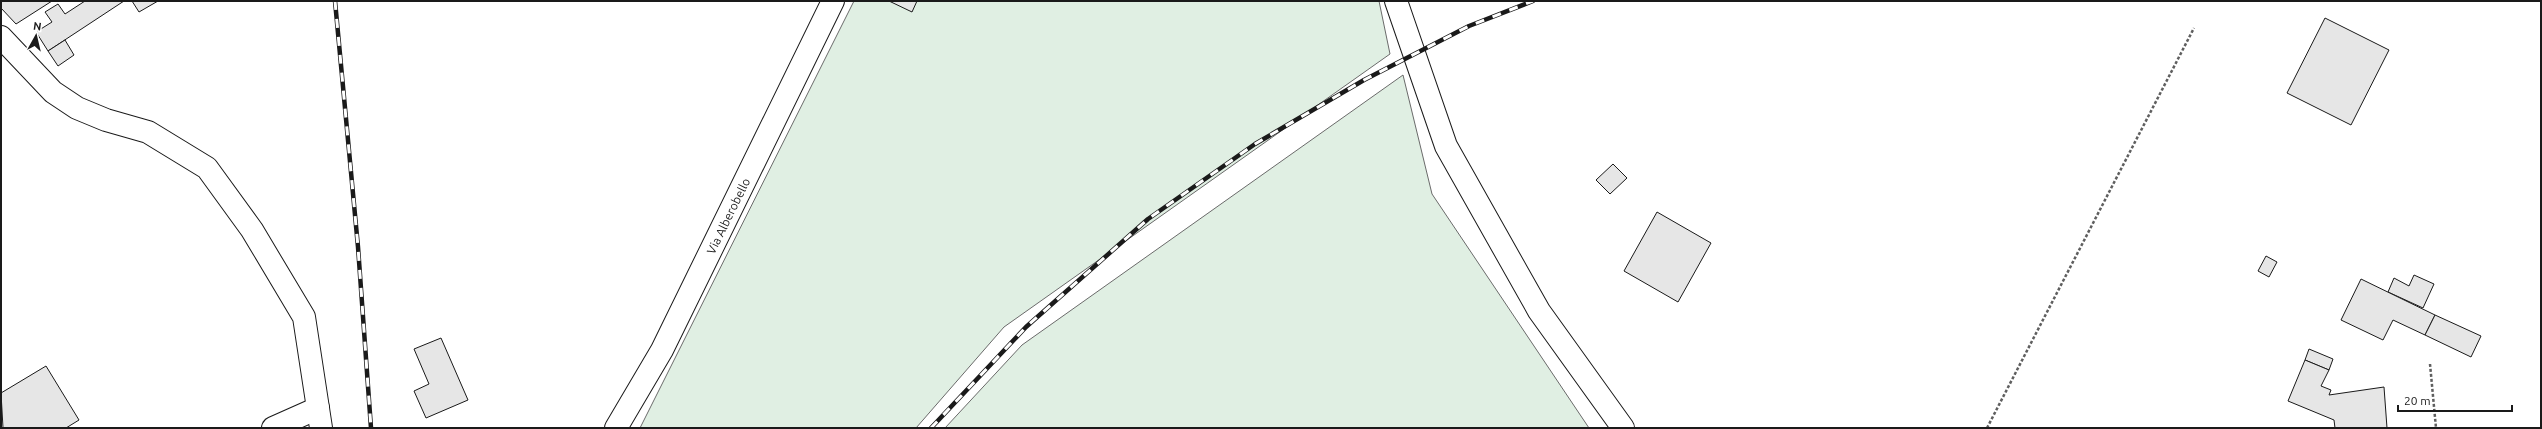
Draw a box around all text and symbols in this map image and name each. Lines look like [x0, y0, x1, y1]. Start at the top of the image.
north arrow [16, 16, 56, 56]
text: N [32, 20, 42, 33]
street label: Via Alberobello [704, 176, 752, 256]
scale bar [2398, 387, 2512, 413]
text: 20 m [2404, 394, 2431, 407]

